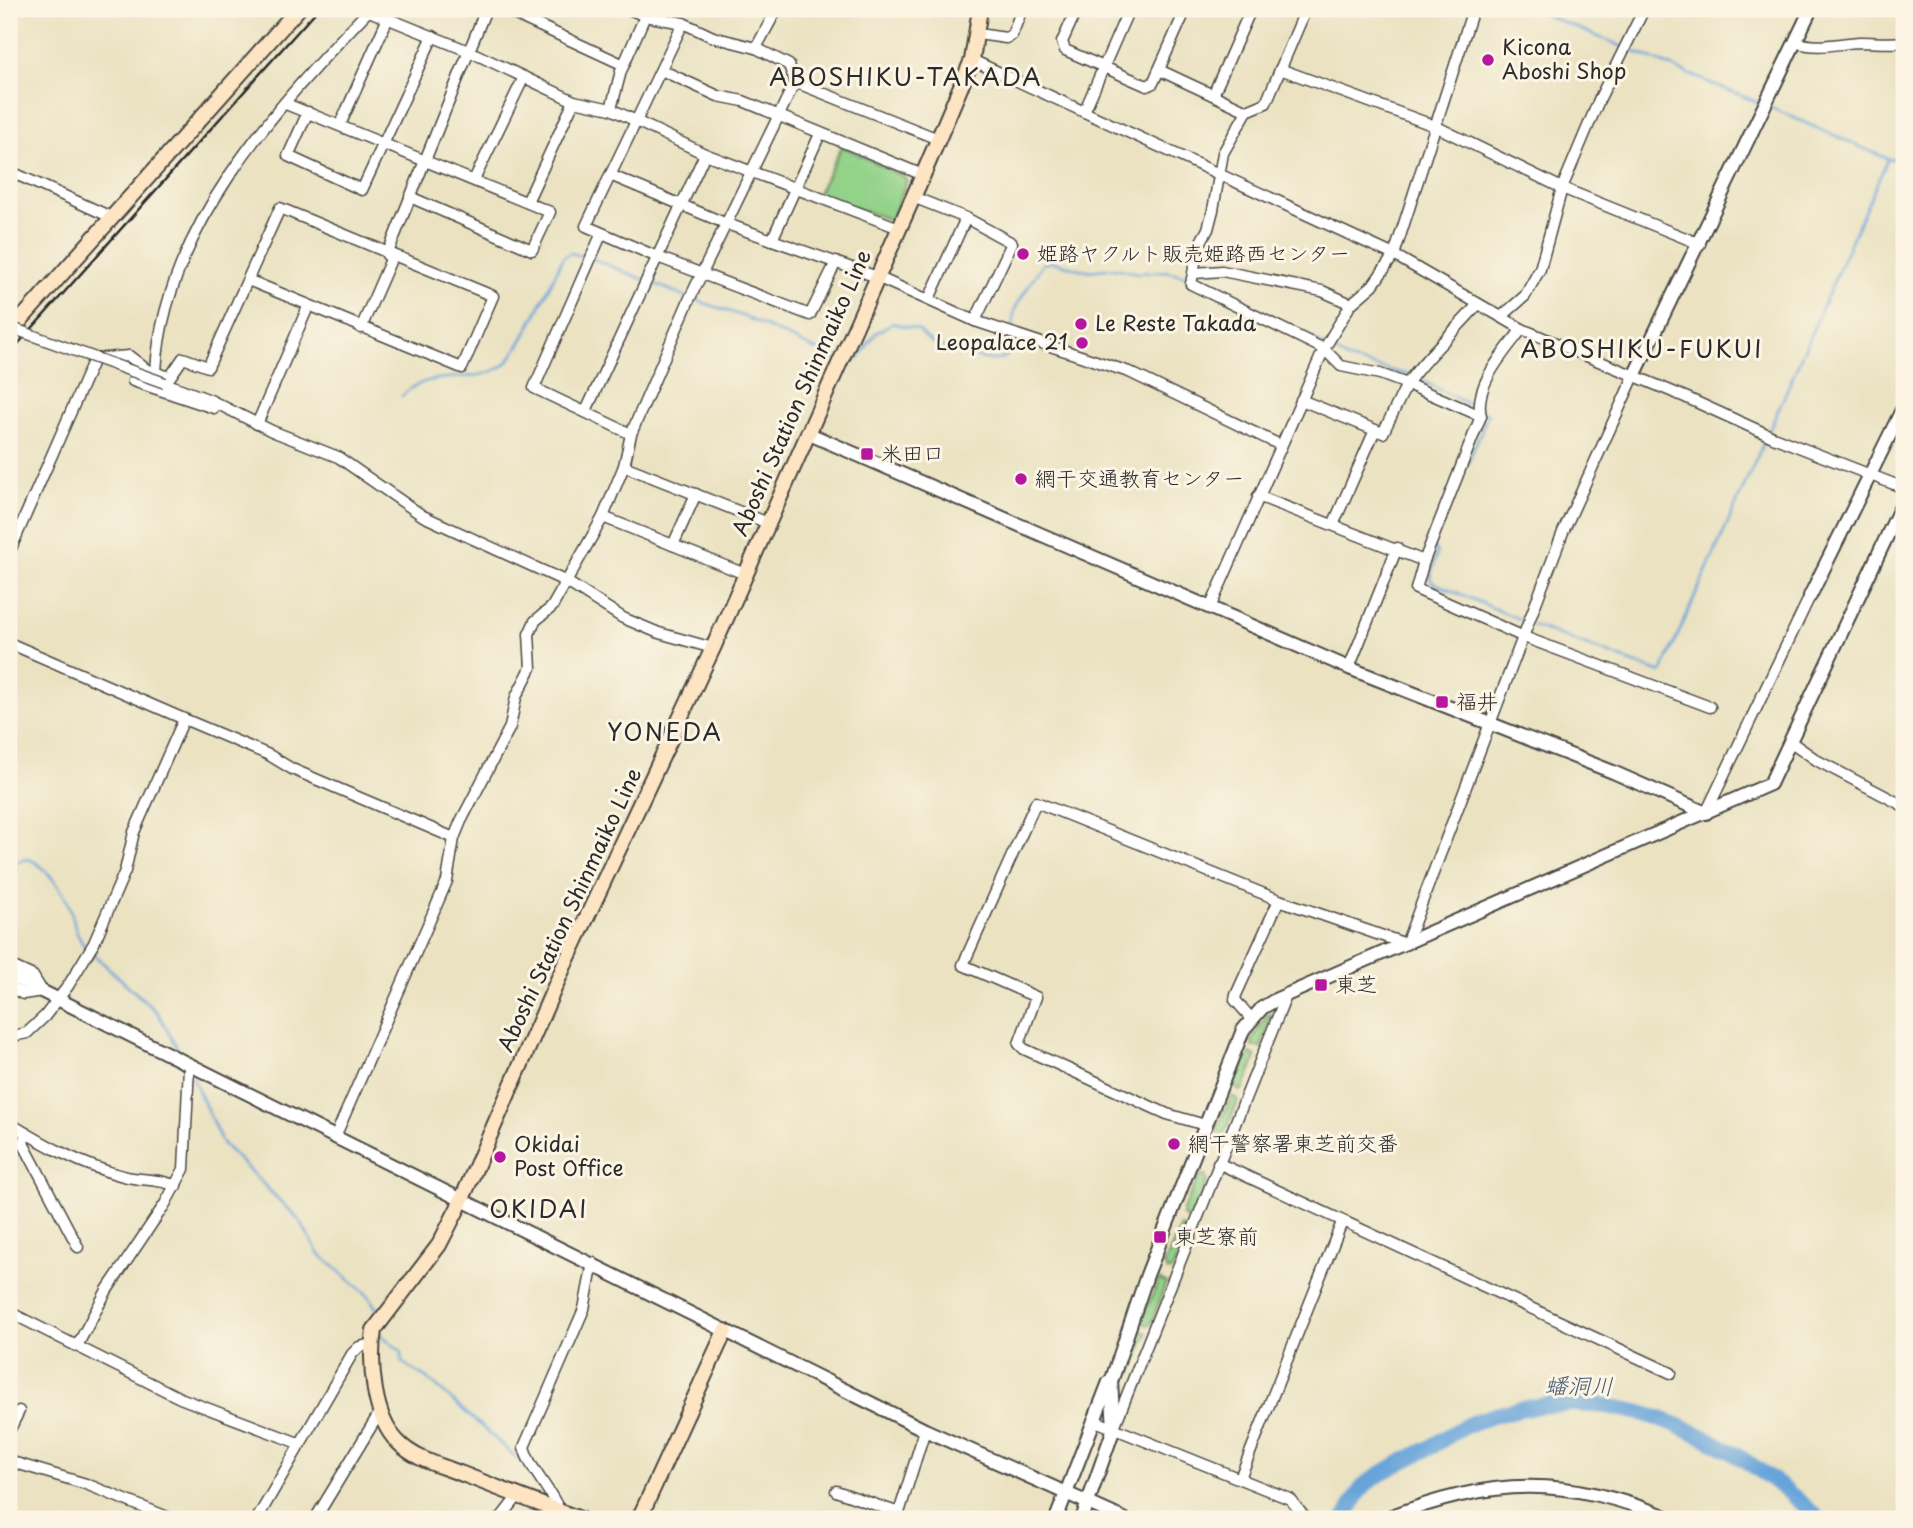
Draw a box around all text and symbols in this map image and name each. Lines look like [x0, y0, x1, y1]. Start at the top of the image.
place label: Kicona Aboshi Shop [1502, 30, 1626, 86]
marker: Kicona Aboshi Shop [1480, 52, 1496, 68]
district label: ABOSHIKU-TAKADA [769, 58, 1043, 94]
place label: 姫路ヤクルト販売姫路西センター [1037, 236, 1350, 268]
street label: Aboshi Station Shinmaiko Line [722, 244, 878, 540]
marker: 姫路ヤクルト販売姫路西センター [1015, 246, 1031, 262]
place label: Le Reste Takada [1095, 306, 1257, 338]
marker: Le Reste Takada [1073, 316, 1089, 332]
place label: Leopalace 21 [936, 325, 1068, 357]
district label: ABOSHIKU-FUKUI [1520, 330, 1764, 366]
marker: Leopalace 21 [1074, 335, 1090, 351]
place label: 米田口 [881, 436, 944, 468]
marker: 米田口 [859, 446, 875, 462]
place label: 網干交通教育センター [1035, 461, 1244, 493]
marker: 網干交通教育センター [1013, 471, 1029, 487]
place label: 福井 [1456, 684, 1498, 716]
marker: 福井 [1434, 694, 1450, 710]
district label: YONEDA [607, 713, 723, 749]
street label: Aboshi Station Shinmaiko Line [488, 762, 648, 1057]
place label: 東芝 [1335, 967, 1377, 999]
marker: 東芝 [1313, 977, 1329, 993]
place label: 網干警察署東芝前交番 [1188, 1126, 1398, 1158]
place label: Okidai Post Office [514, 1127, 624, 1183]
marker: 網干警察署東芝前交番 [1166, 1136, 1182, 1152]
marker: Okidai Post Office [492, 1149, 508, 1165]
district label: OKIDAI [489, 1190, 589, 1226]
place label: 東芝寮前 [1174, 1219, 1258, 1251]
marker: 東芝寮前 [1152, 1229, 1168, 1245]
water label: 蟠洞川 [1544, 1366, 1614, 1403]

